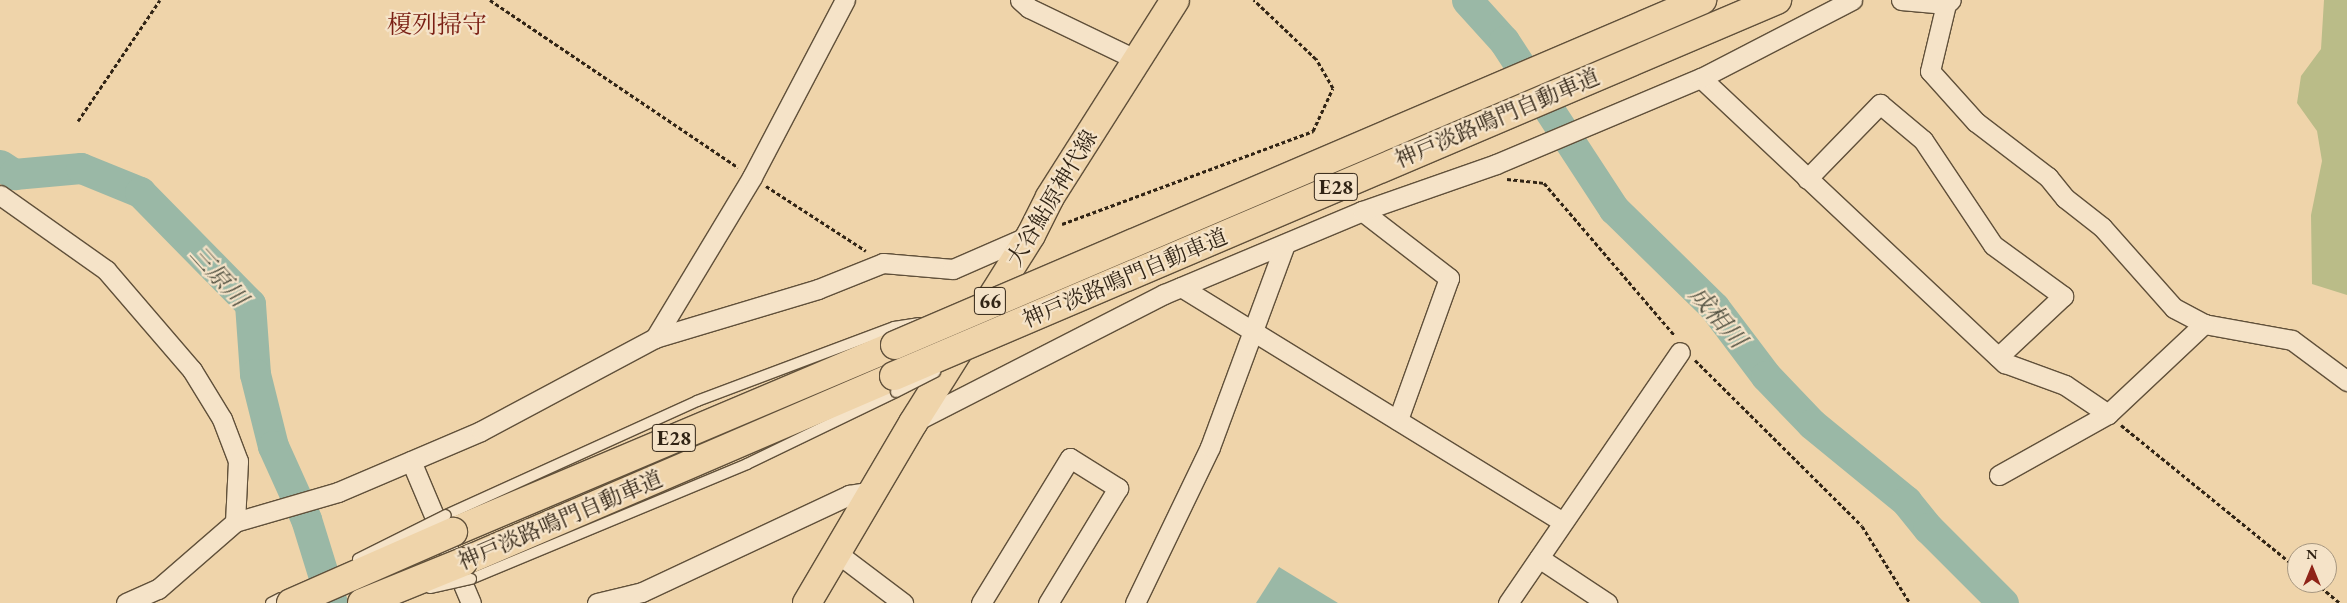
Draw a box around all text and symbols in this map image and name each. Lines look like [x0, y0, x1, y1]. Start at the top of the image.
district label: 榎列掃守 [387, 9, 487, 39]
street label: 神戸淡路鳴門自動車道 [1391, 63, 1603, 173]
street label: 大谷鮎原神代線 [1001, 125, 1103, 271]
road number: E28 [1314, 168, 1358, 206]
street label: 神戸淡路鳴門自動車道 [1019, 223, 1231, 333]
water label: 三原川 [184, 240, 254, 312]
water label: 成相川 [1684, 280, 1752, 354]
road number: 66 [974, 282, 1006, 320]
road number: E28 [652, 419, 696, 456]
street label: 神戸淡路鳴門自動車道 [454, 465, 666, 575]
north arrow [2287, 543, 2337, 593]
text: N [2306, 545, 2318, 563]

